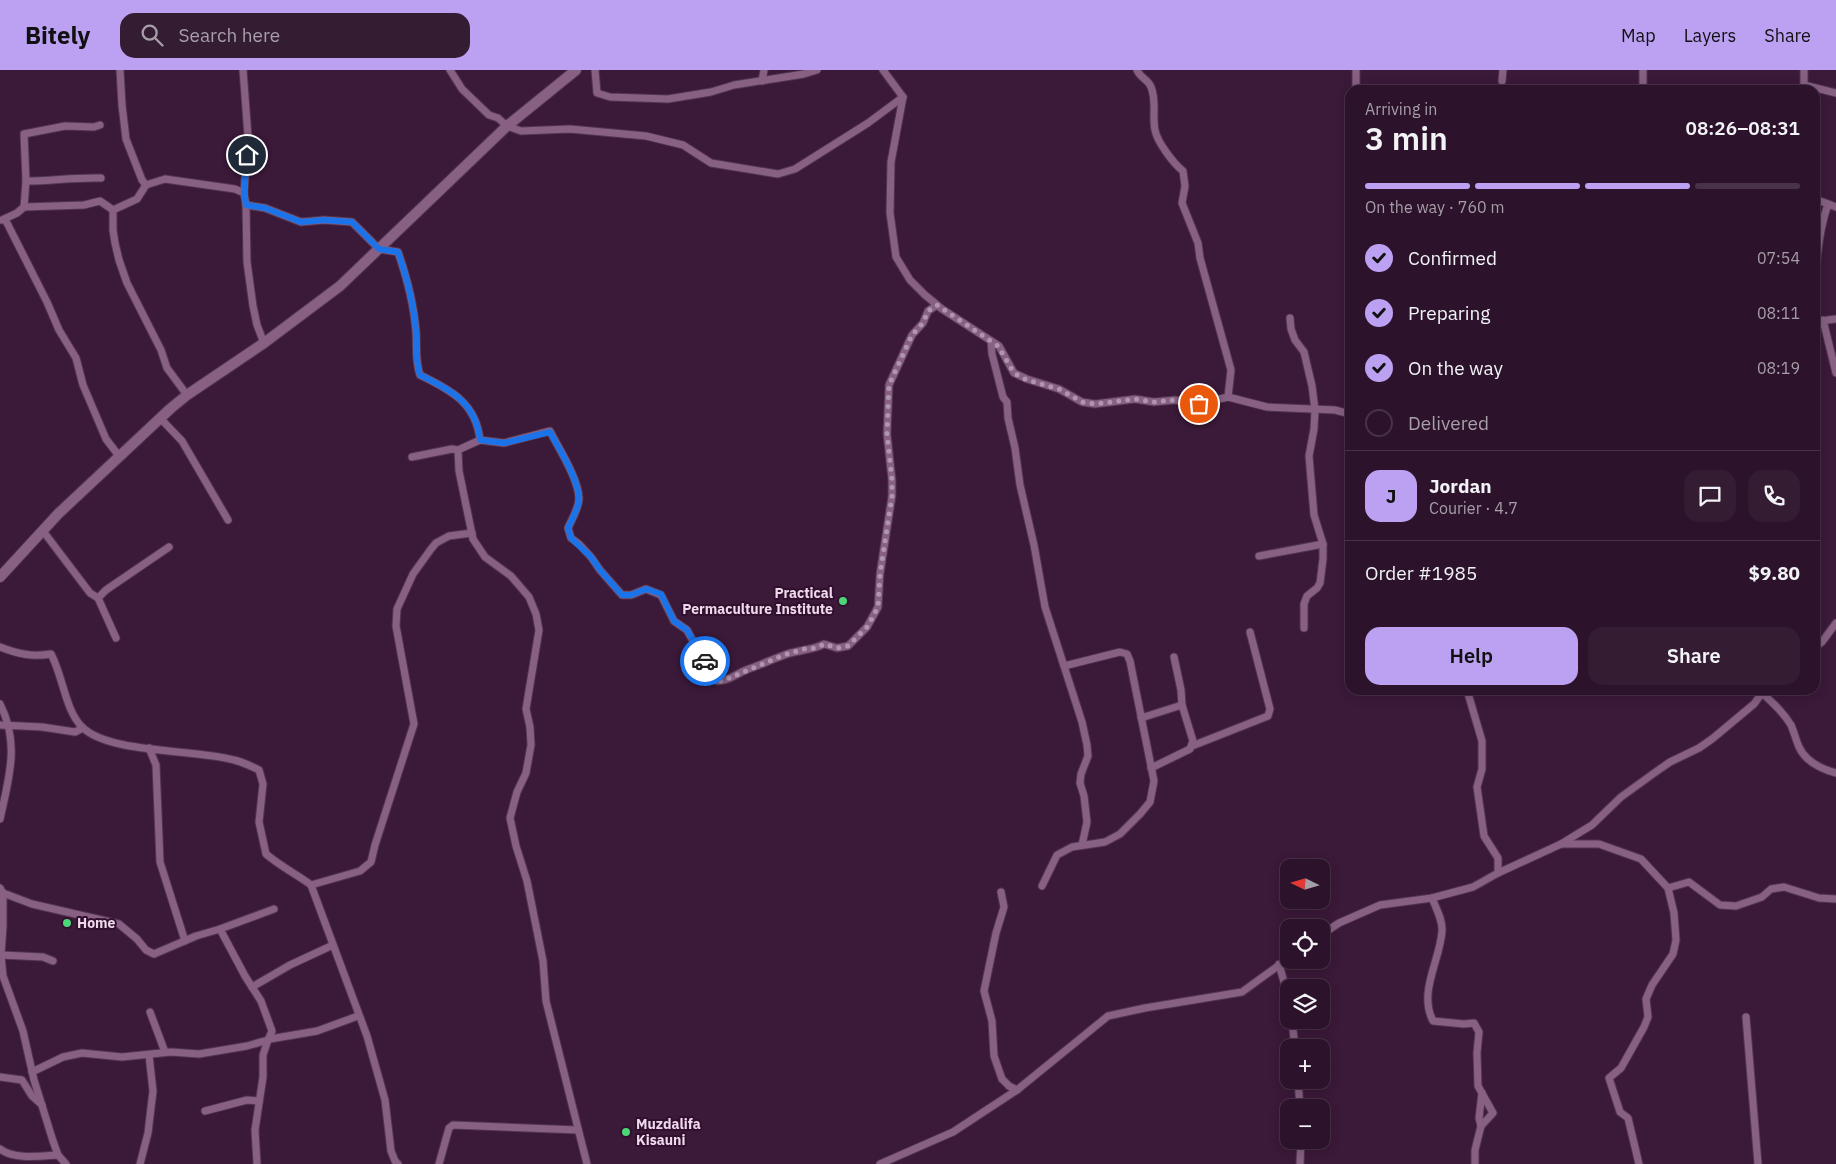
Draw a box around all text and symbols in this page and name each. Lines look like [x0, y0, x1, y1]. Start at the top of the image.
search box [120, 13, 470, 58]
text: Bitely [25, 19, 90, 51]
icon: search [138, 21, 166, 49]
text: Search here [178, 23, 280, 47]
text: Map [1621, 24, 1656, 47]
text: Layers [1684, 24, 1736, 47]
text: Share [1764, 24, 1811, 47]
text: Arriving in [1365, 99, 1437, 119]
text: 08:26–08:31 [1686, 116, 1800, 140]
text: 3 min [1365, 117, 1448, 159]
pin [226, 134, 268, 176]
icon: home [233, 141, 261, 169]
text: On the way · 760 m [1365, 197, 1504, 217]
icon: check [1365, 244, 1393, 272]
text: Confirmed [1408, 246, 1497, 270]
text: 07:54 [1757, 248, 1800, 268]
icon: check [1365, 299, 1393, 327]
text: Preparing [1408, 301, 1490, 325]
text: 08:11 [1757, 303, 1800, 323]
icon: check [1365, 354, 1393, 382]
text: On the way [1408, 356, 1503, 380]
text: 08:19 [1757, 358, 1800, 378]
pin [1178, 383, 1220, 425]
icon: bag [1185, 390, 1213, 418]
text: Delivered [1408, 411, 1489, 435]
button: chat [1684, 470, 1736, 522]
button: phone [1748, 470, 1800, 522]
text: Jordan [1429, 474, 1492, 498]
text: J [1386, 484, 1396, 508]
text: Courier · 4.7 [1429, 498, 1518, 518]
text: Order #1985 [1365, 561, 1477, 585]
text: $9.80 [1748, 561, 1800, 585]
place label: Practical Permaculture Institute [682, 584, 833, 618]
marker: Practical Permaculture Institute [837, 595, 849, 607]
button: Help [1365, 627, 1578, 685]
button: Share [1588, 627, 1800, 685]
courier [680, 636, 730, 686]
icon: car [691, 647, 719, 675]
north arrow [1280, 859, 1330, 909]
map controls [1280, 859, 1330, 1149]
place label: Home [77, 914, 116, 932]
marker: Home [61, 917, 73, 929]
button: locate [1280, 919, 1330, 969]
button: layers [1280, 979, 1330, 1029]
button: + [1280, 1039, 1330, 1089]
button: − [1280, 1099, 1330, 1149]
place label: Muzdalifa Kisauni [636, 1115, 701, 1149]
marker: Muzdalifa Kisauni [620, 1126, 632, 1138]

